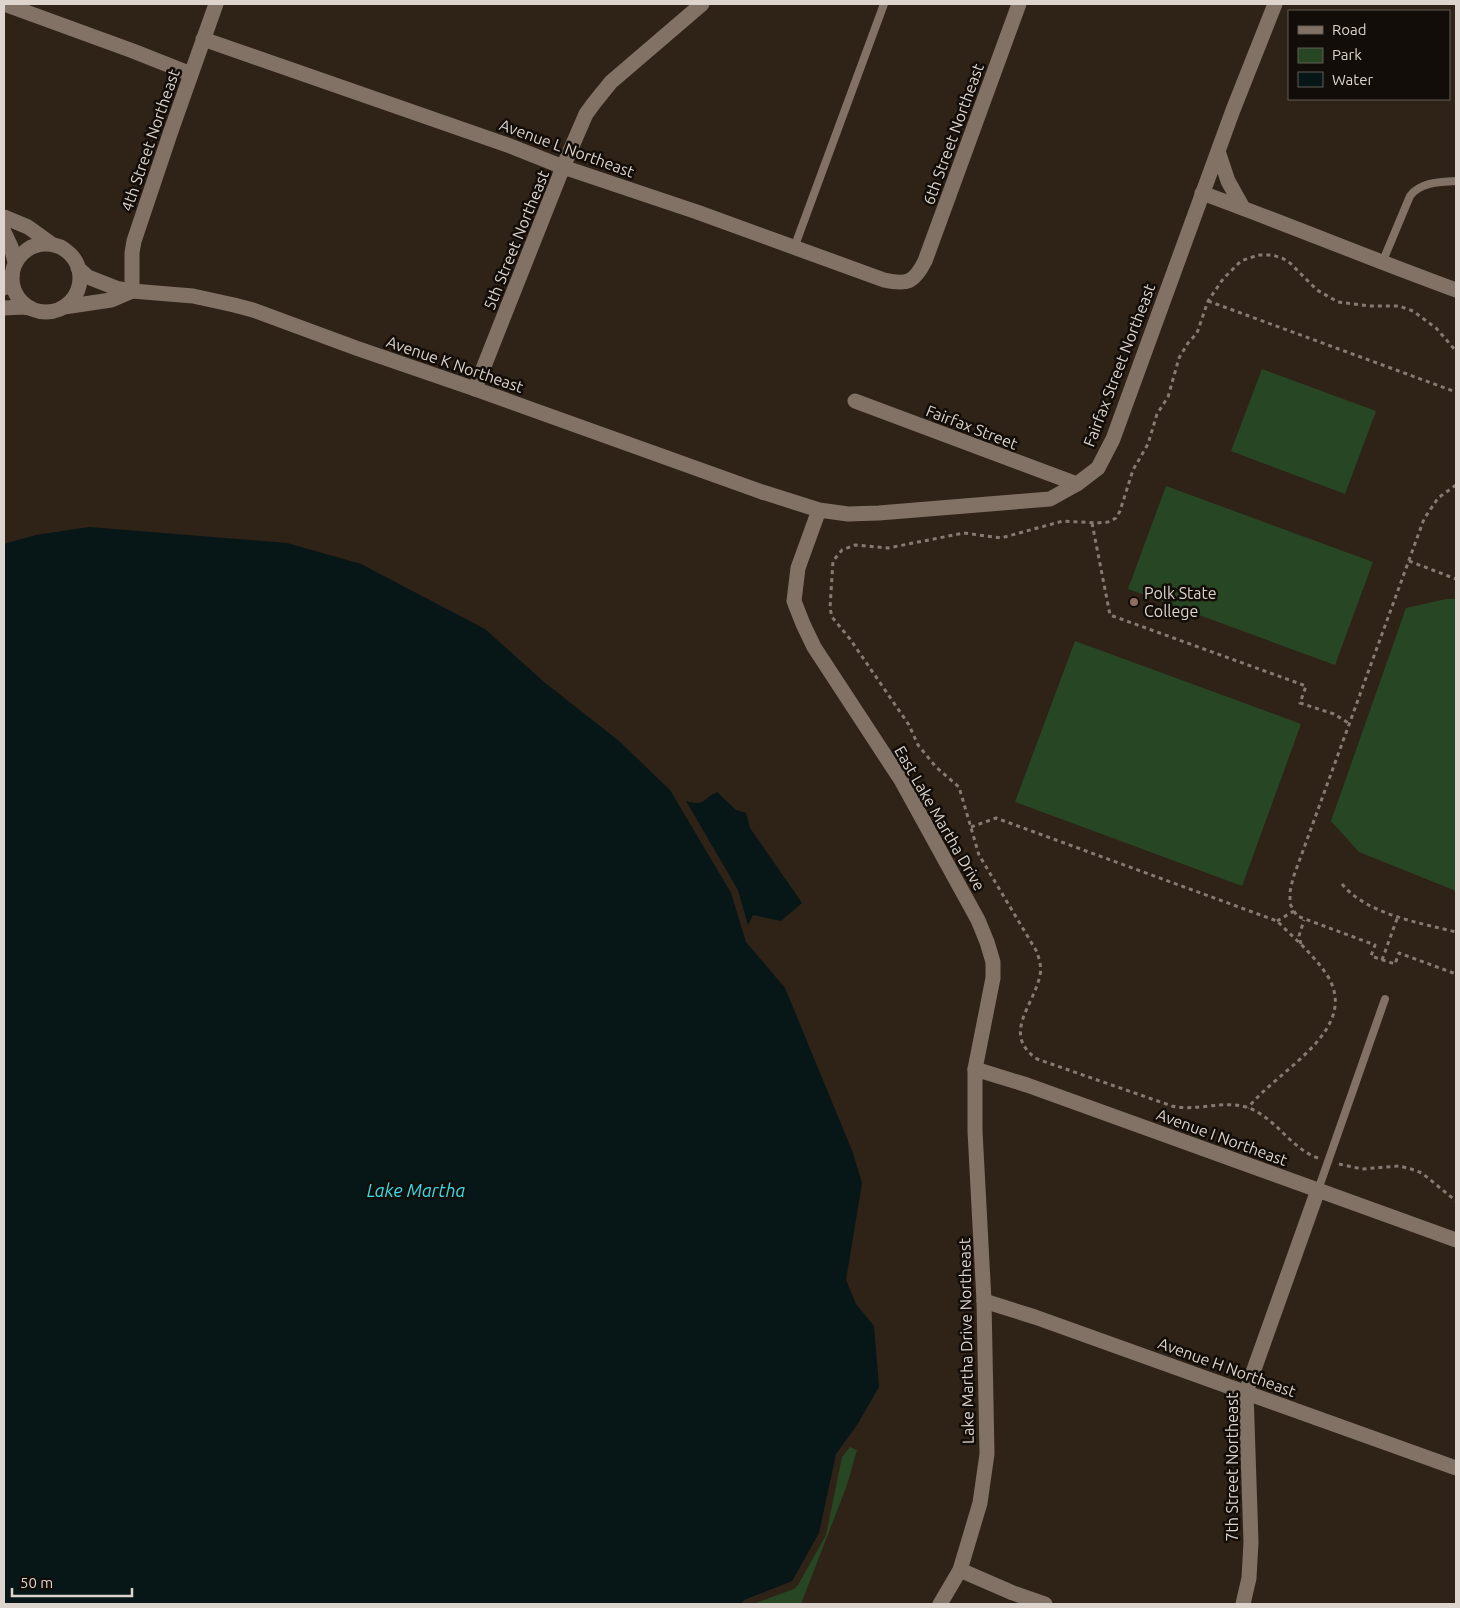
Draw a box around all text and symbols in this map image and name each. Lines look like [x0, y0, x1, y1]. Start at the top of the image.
legend [1288, 10, 1450, 100]
text: Road [1332, 21, 1367, 38]
text: Park [1332, 46, 1362, 63]
street label: 6th Street Northeast [919, 60, 987, 207]
street label: 4th Street Northeast [117, 66, 183, 213]
text: Water [1332, 71, 1373, 88]
street label: Avenue L Northeast [497, 115, 637, 181]
street label: 5th Street Northeast [480, 167, 553, 312]
street label: Fairfax Street Northeast [1080, 280, 1159, 449]
street label: Avenue K Northeast [384, 332, 526, 396]
street label: Fairfax Street [924, 401, 1021, 453]
place label: Polk State College [1144, 584, 1217, 620]
marker: Polk State College [1128, 596, 1140, 608]
street label: East Lake Martha Drive [891, 742, 989, 894]
street label: Avenue I Northeast [1154, 1105, 1291, 1169]
water label: Lake Martha [367, 1180, 466, 1200]
street label: Lake Martha Drive Northeast [955, 1237, 977, 1444]
street label: Avenue H Northeast [1156, 1334, 1299, 1400]
street label: 7th Street Northeast [1223, 1392, 1241, 1542]
scale bar [12, 1566, 132, 1598]
text: 50 m [20, 1574, 53, 1591]

